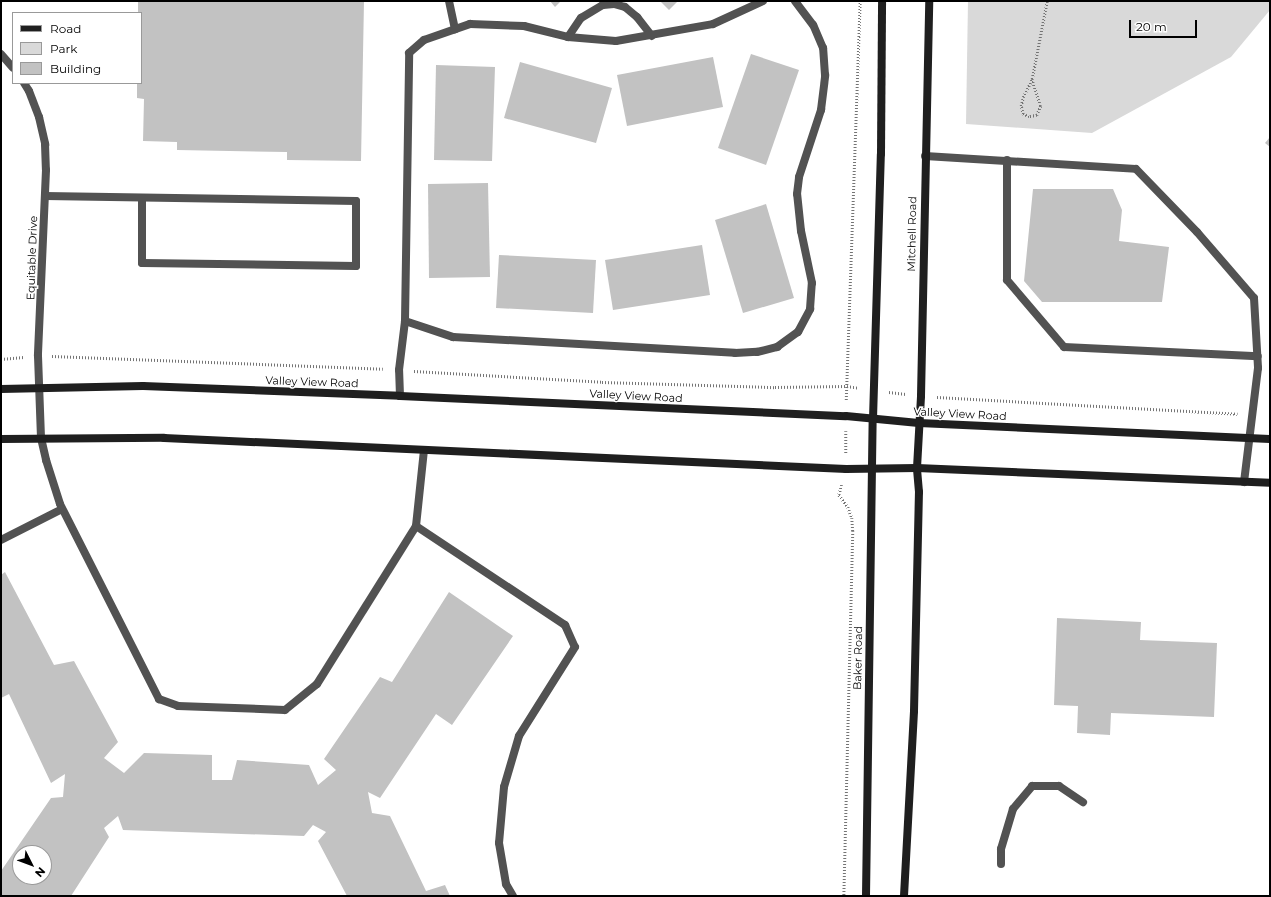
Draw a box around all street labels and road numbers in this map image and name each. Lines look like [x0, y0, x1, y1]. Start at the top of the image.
street label: Mitchell Road [905, 196, 919, 272]
street label: Equitable Drive [24, 216, 40, 300]
street label: Valley View Road [265, 374, 359, 390]
street label: Valley View Road [589, 387, 683, 405]
street label: Valley View Road [913, 405, 1007, 423]
street label: Baker Road [851, 626, 865, 690]

